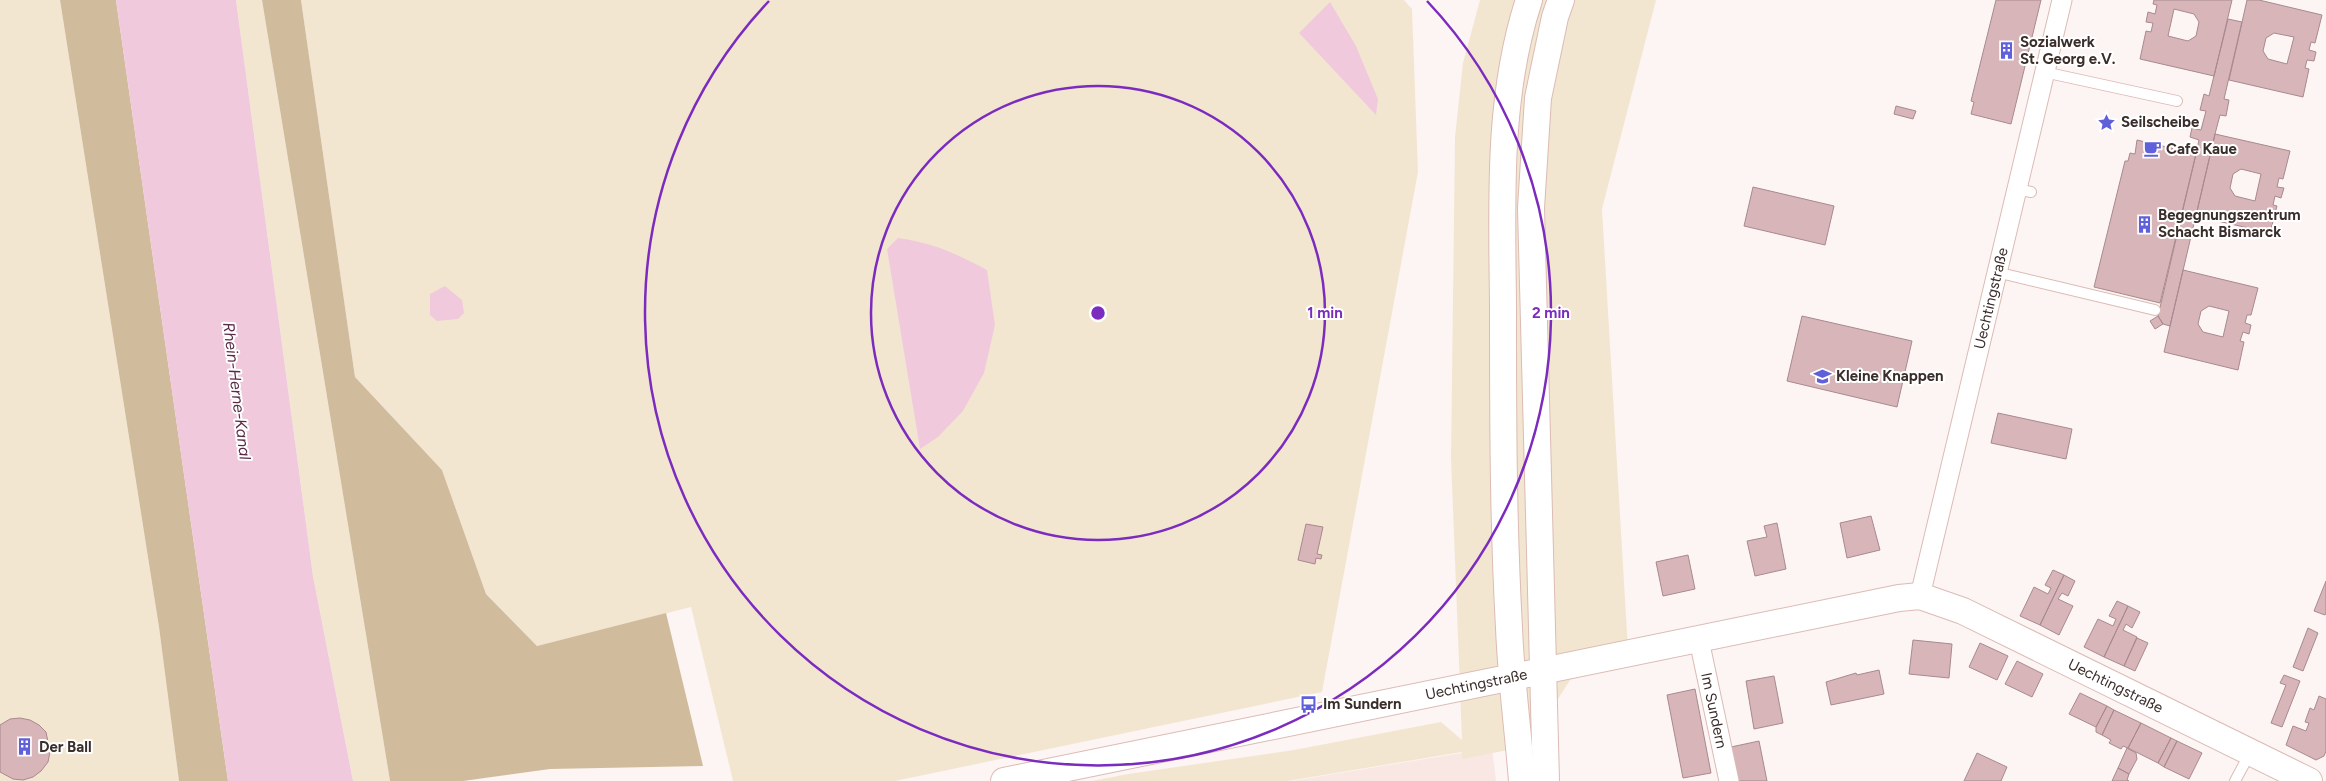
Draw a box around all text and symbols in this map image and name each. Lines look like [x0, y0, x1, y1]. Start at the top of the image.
place label: Sozialwerk St. Georg e.V. [2020, 33, 2116, 68]
building icon: Sozialwerk St. Georg e.V. [1996, 41, 2016, 61]
place icon: Seilscheibe [2097, 112, 2117, 132]
place label: Seilscheibe [2121, 113, 2200, 131]
cafe icon: Cafe Kaue [2142, 139, 2162, 159]
place label: Cafe Kaue [2166, 140, 2238, 158]
place label: Begegnungszentrum Schacht Bismarck [2158, 206, 2301, 241]
building icon: Begegnungszentrum Schacht Bismarck [2134, 214, 2154, 234]
street label: Uechtingstraße [1970, 246, 2012, 351]
centre of rings [1089, 304, 1107, 322]
text: 1 min [1307, 304, 1343, 322]
text: 2 min [1532, 304, 1570, 322]
water label: Rhein-Herne-Kanal [219, 321, 255, 461]
school or university icon: Kleine Knappen [1812, 366, 1832, 386]
place label: Kleine Knappen [1836, 367, 1944, 385]
street label: Uechtingstraße [2065, 655, 2166, 717]
street label: Uechtingstraße [1424, 665, 1529, 704]
street label: Im Sundern [1697, 671, 1731, 750]
bus stop icon: Im Sundern [1299, 694, 1319, 714]
place label: Im Sundern [1323, 695, 1402, 713]
building icon: Der Ball [15, 737, 35, 757]
place label: Der Ball [39, 738, 92, 756]

